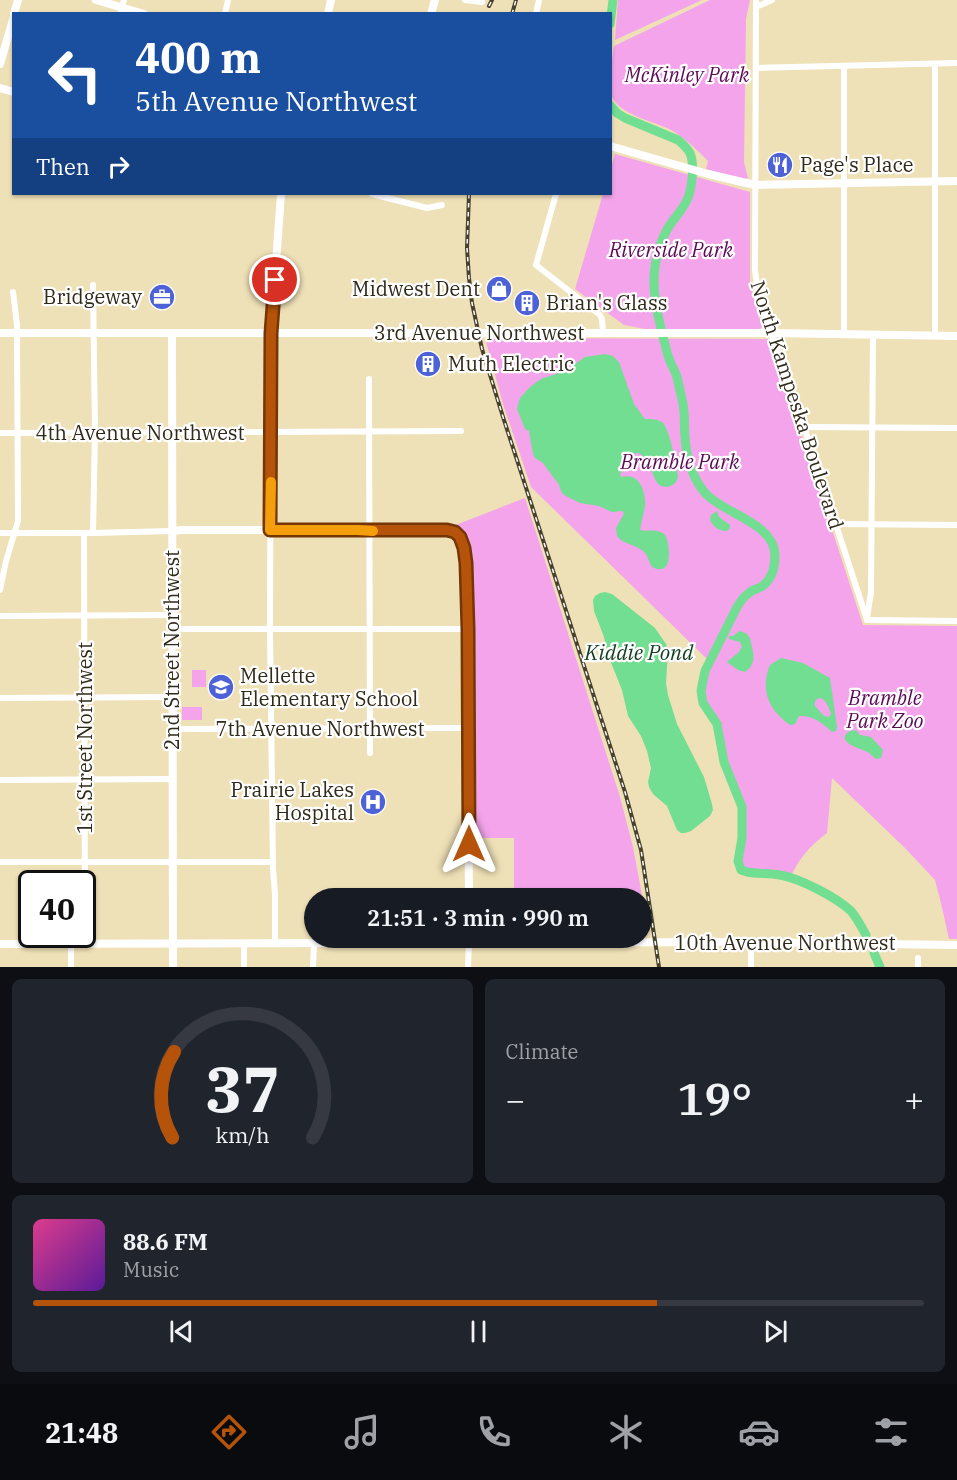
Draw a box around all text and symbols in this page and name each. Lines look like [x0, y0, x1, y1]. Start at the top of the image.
text: 400 m [135, 30, 261, 85]
icon: left [36, 36, 114, 114]
park label: McKinley Park [624, 61, 750, 88]
text: 5th Avenue Northwest [135, 83, 417, 118]
icon: right [102, 150, 135, 183]
restaurant icon: Page's Place [765, 150, 795, 180]
place label: Page's Place [800, 151, 914, 178]
text: Then [36, 152, 90, 181]
park label: Riverside Park [608, 236, 733, 263]
pin [249, 254, 300, 305]
icon: arrive [258, 263, 291, 296]
shop icon: Midwest Dent [484, 274, 514, 304]
place label: Midwest Dent [352, 275, 480, 302]
street label: North Kampeska Boulevard [744, 277, 851, 533]
office icon: Bridgeway [147, 282, 177, 312]
place label: Bridgeway [43, 283, 142, 310]
building icon: Brian's Glass [512, 288, 542, 318]
place label: Brian's Glass [546, 289, 667, 316]
street label: 3rd Avenue Northwest [374, 319, 584, 346]
building icon: Muth Electric [413, 349, 443, 379]
place label: Muth Electric [448, 350, 574, 377]
street label: 4th Avenue Northwest [35, 419, 245, 446]
park label: Bramble Park [619, 448, 740, 475]
street label: 2nd Street Northwest [158, 550, 185, 750]
water label: Kiddie Pond [584, 638, 694, 666]
street label: 1st Street Northwest [71, 642, 98, 834]
place label: Mellette Elementary School [240, 662, 418, 712]
school or university icon: Mellette Elementary School [206, 672, 236, 702]
park label: Bramble Park Zoo [845, 684, 924, 734]
street label: 7th Avenue Northwest [215, 715, 425, 742]
place label: Prairie Lakes Hospital [230, 776, 354, 826]
hospital icon: Prairie Lakes Hospital [358, 787, 388, 817]
position arrow [437, 812, 501, 876]
speed limit sign: 40 [18, 870, 96, 948]
text: 21:51 · 3 min · 990 m [367, 903, 589, 932]
street label: 10th Avenue Northwest [674, 929, 896, 956]
text: Climate [506, 1038, 578, 1065]
text: 37 [205, 1048, 280, 1129]
text: 19° [677, 1069, 752, 1127]
text: − [506, 1078, 525, 1121]
text: + [904, 1078, 924, 1121]
text: km/h [215, 1121, 269, 1149]
text: 88.6 FM [123, 1227, 208, 1256]
text: Music [123, 1256, 179, 1283]
icon: previous [165, 1315, 198, 1348]
icon: pause [462, 1315, 495, 1348]
icon: next [759, 1315, 792, 1348]
icon: directions [208, 1411, 250, 1453]
icon: music [341, 1411, 383, 1453]
icon: phone [473, 1411, 515, 1453]
icon: climate [605, 1411, 647, 1453]
icon: car [738, 1411, 780, 1453]
icon: filters [870, 1411, 912, 1453]
text: 21:48 [45, 1415, 118, 1450]

